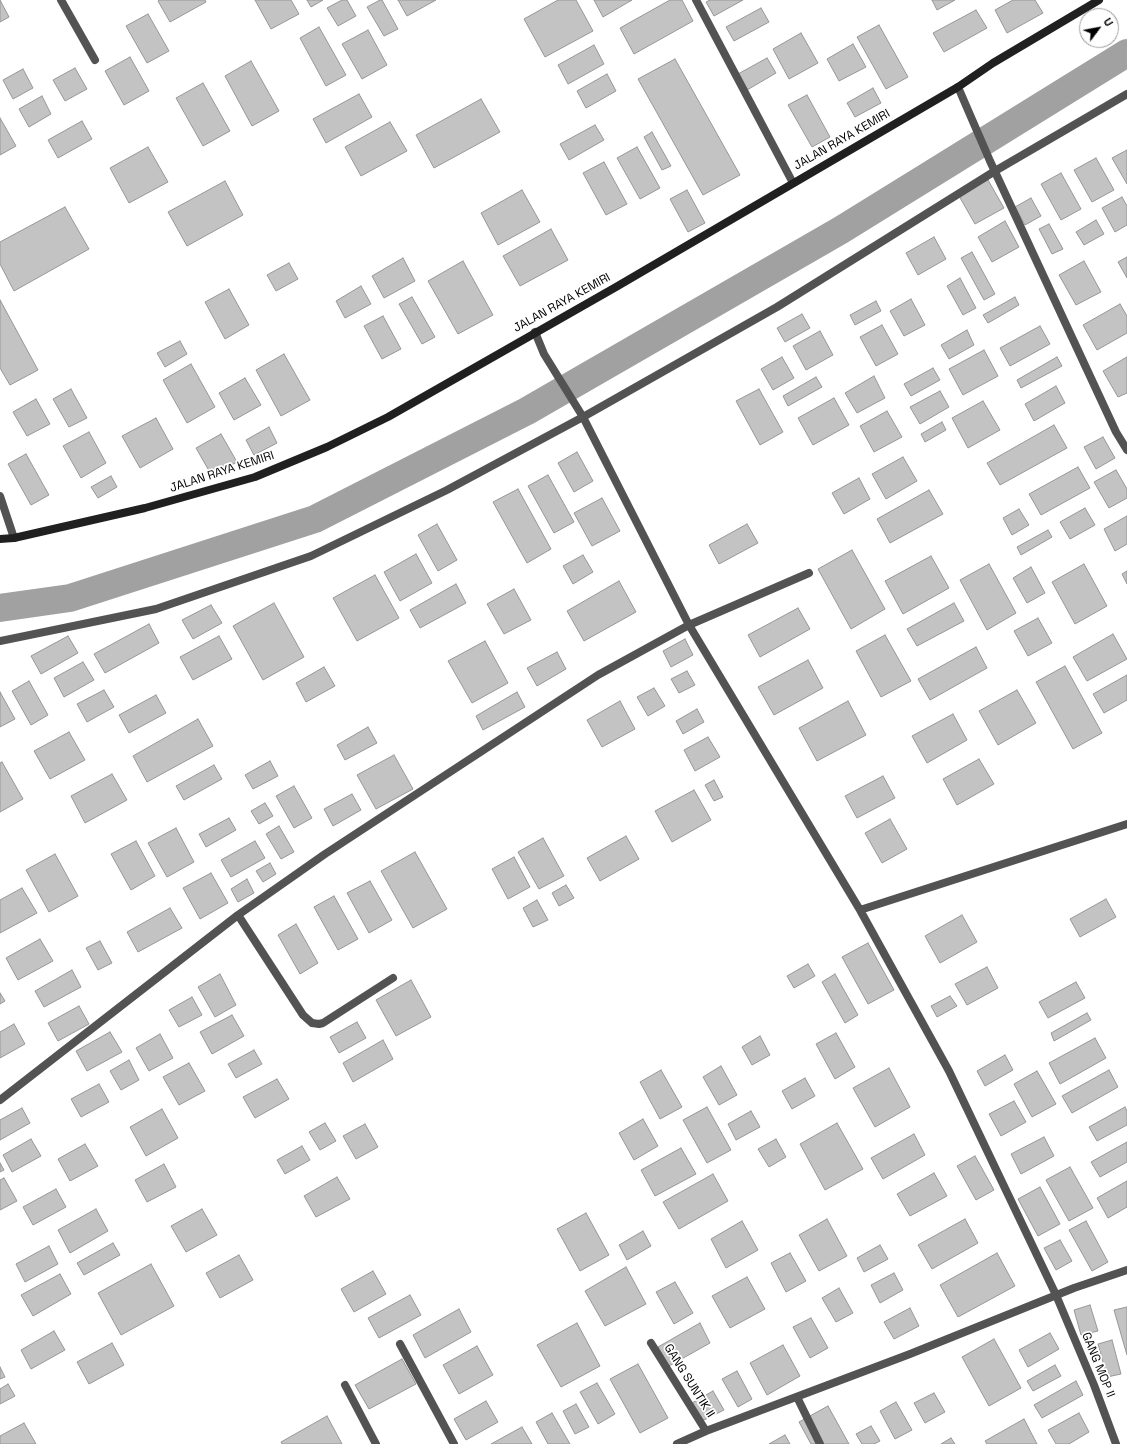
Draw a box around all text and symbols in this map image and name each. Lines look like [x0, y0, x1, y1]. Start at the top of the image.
north arrow [1079, 8, 1119, 48]
text: U [1100, 15, 1116, 29]
street label: JALAN RAYA KEMIRI [791, 107, 893, 173]
street label: JALAN RAYA KEMIRI [511, 270, 613, 336]
street label: JALAN RAYA KEMIRI [168, 448, 276, 496]
street label: GANG MOP II [1078, 1330, 1118, 1400]
street label: GANG SUNTIK II [661, 1342, 717, 1420]

